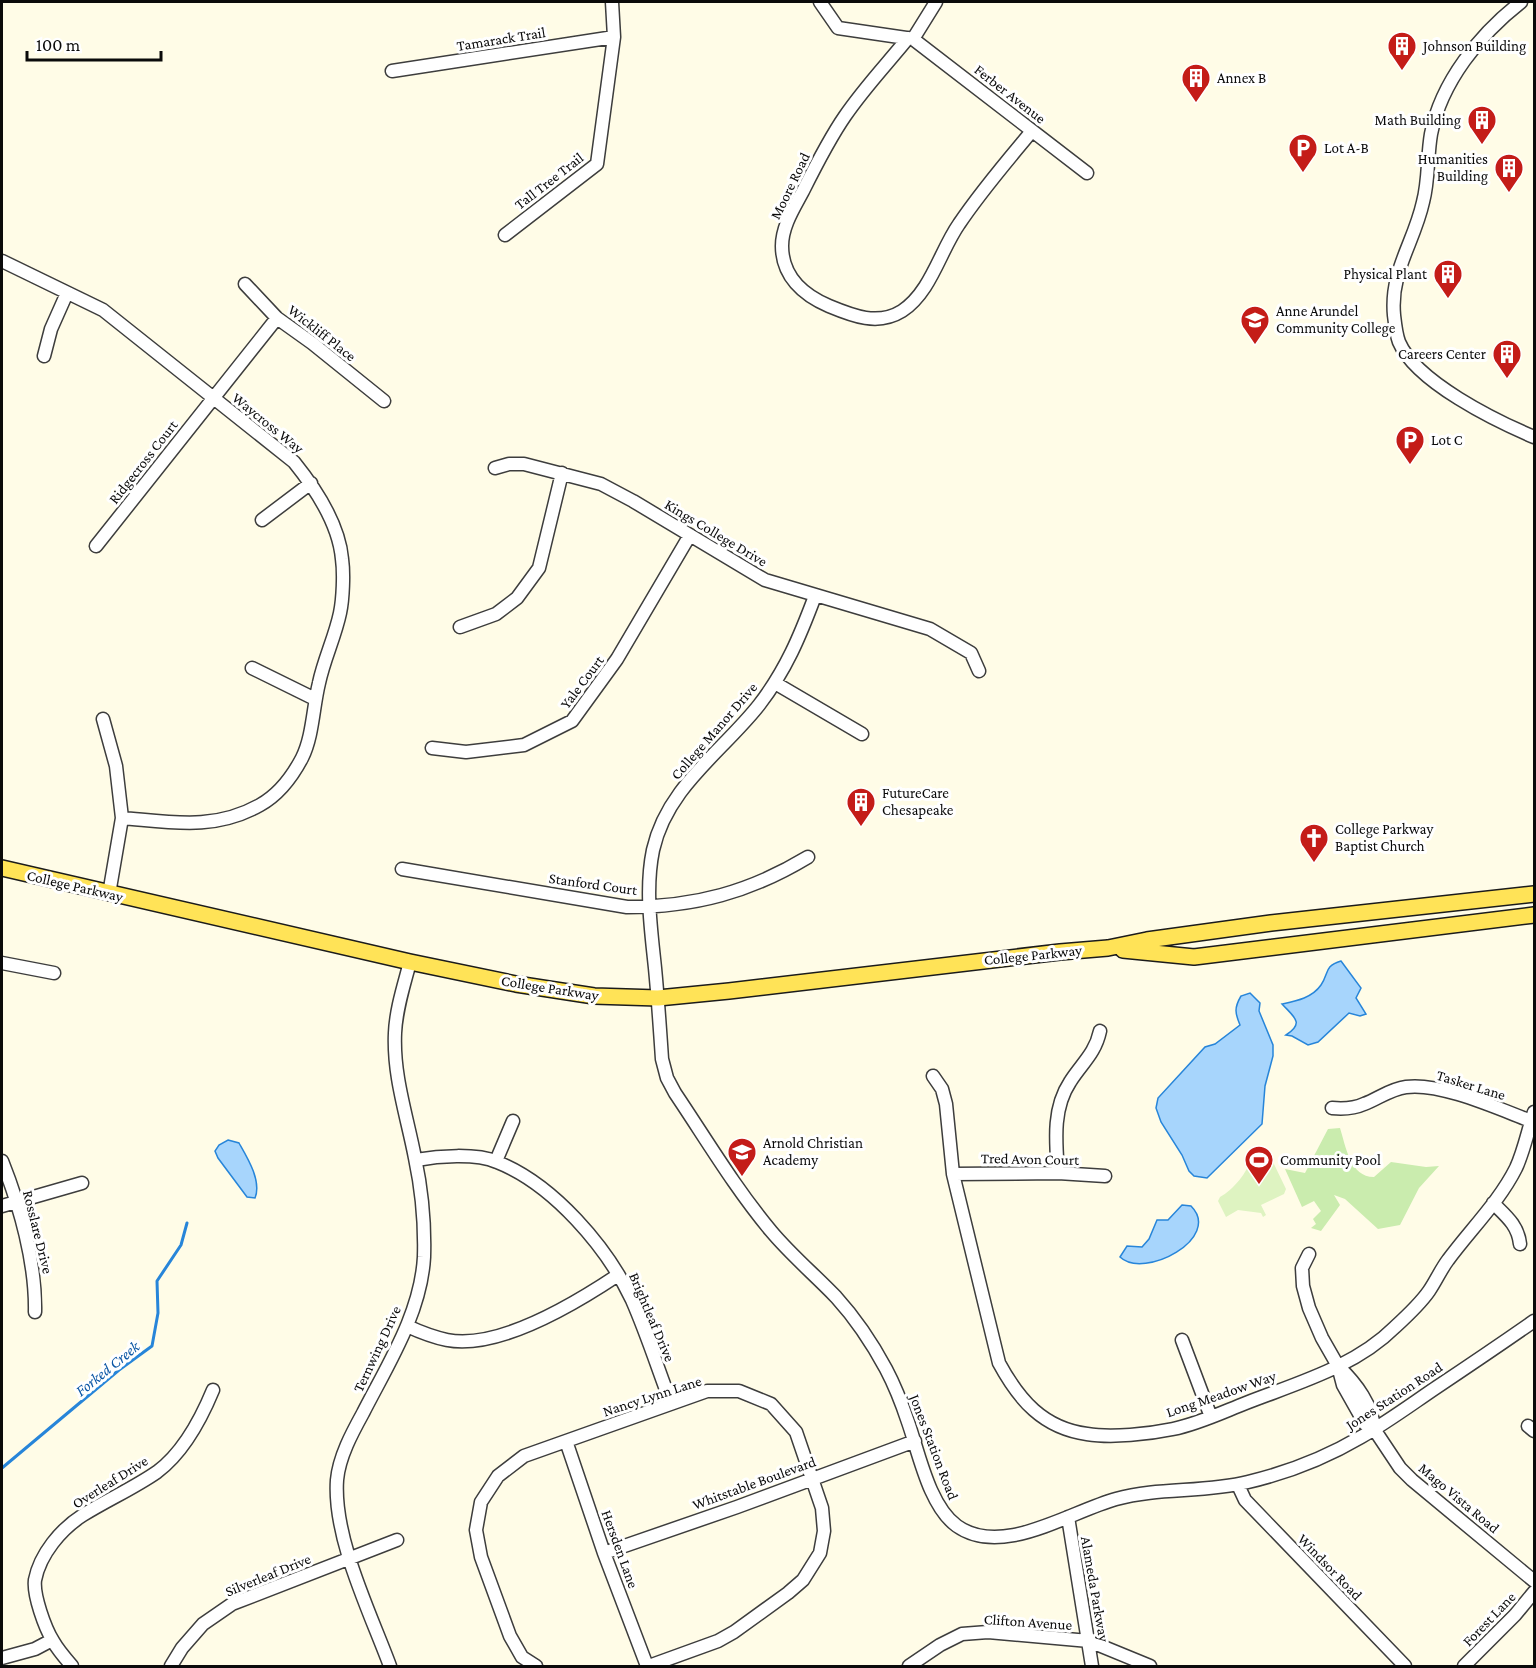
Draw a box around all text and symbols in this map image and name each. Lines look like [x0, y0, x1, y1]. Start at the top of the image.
scale bar [27, 24, 160, 62]
street label: Tamarack Trail [455, 24, 547, 54]
building icon: Johnson Building [1386, 30, 1418, 72]
text: 100 m [36, 35, 81, 55]
place label: Johnson Building [1421, 38, 1526, 55]
street label: Ferber Avenue [971, 61, 1049, 127]
building icon: Annex B [1180, 62, 1212, 104]
place label: Annex B [1217, 70, 1266, 86]
building icon: Math Building [1466, 104, 1498, 146]
place label: Math Building [1375, 112, 1461, 129]
parking icon: Lot A-B [1287, 132, 1319, 174]
place label: Lot A-B [1324, 140, 1369, 156]
street label: Tall Tree Trail [512, 149, 586, 213]
street label: Moore Road [767, 150, 813, 222]
place label: Humanities Building [1418, 151, 1488, 185]
building icon: Humanities Building [1493, 152, 1525, 194]
building icon: Physical Plant [1432, 258, 1464, 300]
place label: Physical Plant [1343, 266, 1428, 283]
street label: Wickliff Place [285, 302, 359, 365]
place label: Anne Arundel Community College [1276, 303, 1396, 337]
school or university icon: Anne Arundel Community College [1239, 304, 1271, 346]
building icon: Careers Center [1491, 338, 1523, 380]
place label: Careers Center [1398, 346, 1487, 362]
street label: Waycross Way [229, 389, 307, 457]
street label: Ridgecross Court [105, 416, 182, 508]
parking icon: Lot C [1394, 424, 1426, 466]
place label: Lot C [1431, 432, 1463, 448]
street label: Kings College Drive [661, 496, 770, 571]
street label: Yale Court [557, 652, 608, 711]
street label: College Manor Drive [668, 679, 761, 783]
place label: FutureCare Chesapeake [882, 785, 954, 819]
building icon: FutureCare Chesapeake [845, 786, 877, 828]
place label: College Parkway Baptist Church [1335, 821, 1433, 855]
church icon: College Parkway Baptist Church [1298, 822, 1330, 864]
street label: College Parkway [25, 867, 125, 906]
street label: Stanford Court [548, 870, 639, 898]
street label: College Parkway [983, 942, 1083, 969]
street label: College Parkway [500, 972, 600, 1005]
street label: Tasker Lane [1435, 1067, 1508, 1103]
place label: Arnold Christian Academy [763, 1135, 863, 1169]
school or university icon: Arnold Christian Academy [726, 1136, 758, 1178]
sports icon: Community Pool [1243, 1144, 1275, 1186]
street label: Tred Avon Court [981, 1150, 1080, 1168]
place label: Community Pool [1280, 1152, 1381, 1169]
street label: Rosslare Drive [20, 1189, 56, 1276]
street label: Brightleaf Drive [625, 1270, 678, 1365]
street label: Ternwing Drive [350, 1303, 405, 1395]
water label: Forked Creek [72, 1337, 143, 1399]
street label: Jones Station Road [1341, 1359, 1446, 1435]
street label: Long Meadow Way [1164, 1368, 1278, 1421]
street label: Nancy Lynn Lane [601, 1372, 704, 1420]
street label: Jones Station Road [905, 1390, 962, 1502]
street label: Overleaf Drive [69, 1452, 151, 1512]
street label: Whitstable Boulevard [690, 1453, 818, 1513]
street label: Mago Vista Road [1415, 1460, 1503, 1537]
street label: Hersden Lane [598, 1508, 642, 1591]
street label: Windsor Road [1295, 1531, 1365, 1603]
street label: Alameda Parkway [1077, 1535, 1112, 1643]
street label: Silverleaf Drive [223, 1550, 313, 1599]
street label: Forest Lane [1459, 1588, 1519, 1649]
street label: Clifton Avenue [983, 1611, 1073, 1633]

